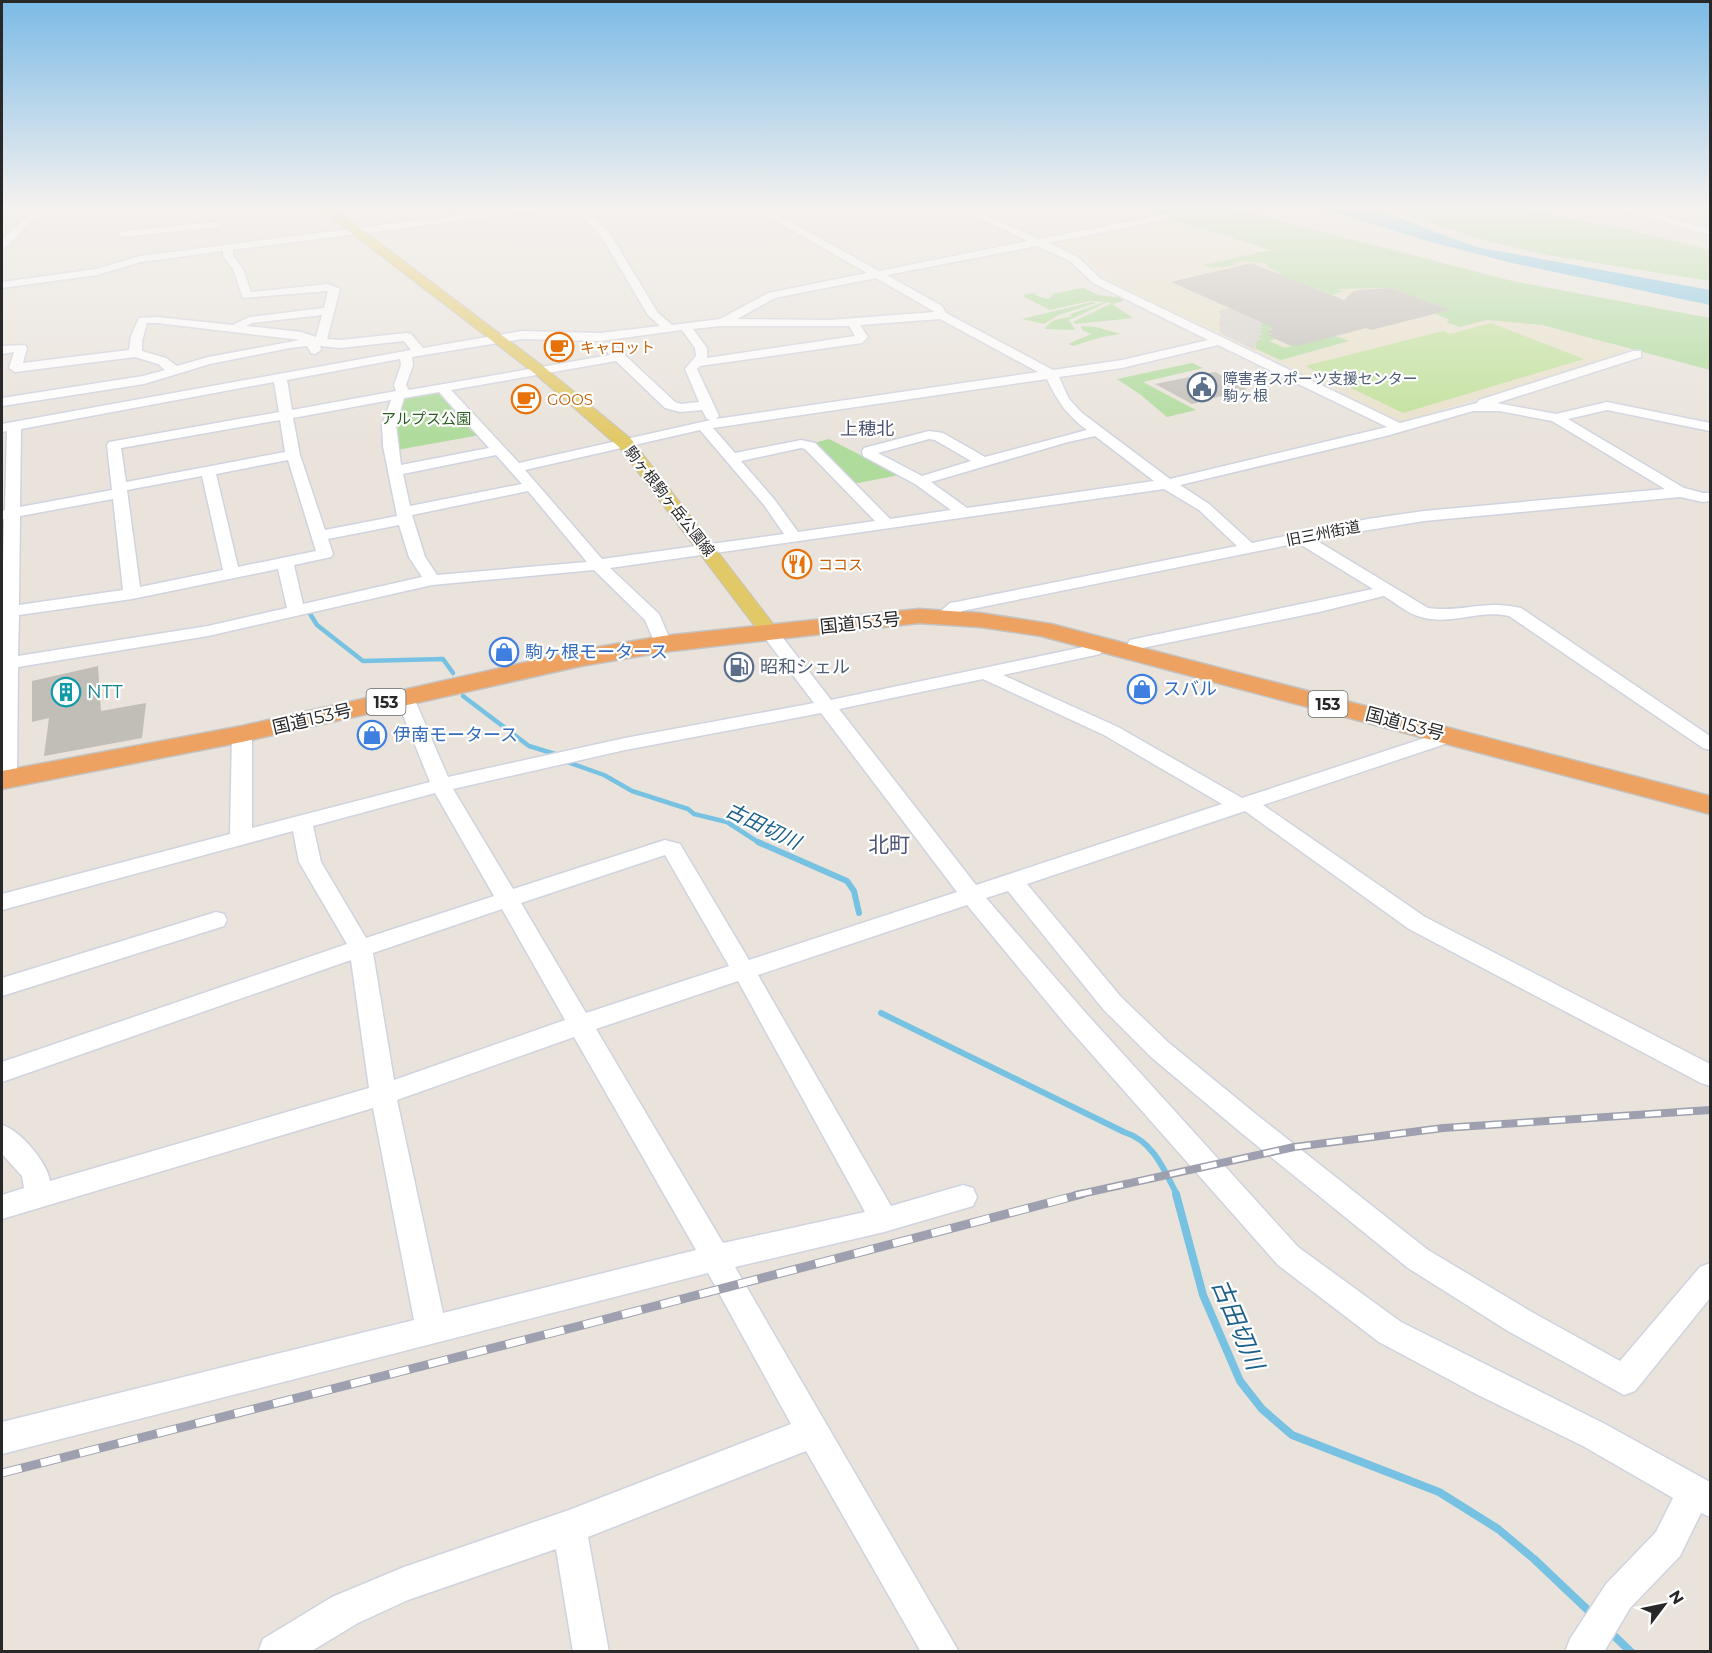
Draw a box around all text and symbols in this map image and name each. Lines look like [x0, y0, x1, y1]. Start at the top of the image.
cafe icon: キャロット [543, 331, 575, 363]
place label: キャロット [580, 338, 655, 357]
place label: 障害者スポーツ支援センター 駒ヶ根 [1223, 369, 1418, 405]
public building icon: 障害者スポーツ支援センター 駒ヶ根 [1186, 371, 1218, 403]
cafe icon: GOOS [510, 383, 542, 415]
place label: GOOS [547, 390, 593, 409]
park label: アルプス公園 [381, 409, 471, 428]
district label: 上穂北 [840, 418, 894, 440]
street label: 駒ヶ根駒ヶ岳公園線 [621, 442, 719, 560]
street label: 旧三州街道 [1284, 517, 1362, 549]
restaurant icon: ココス [781, 548, 813, 580]
place label: ココス [818, 555, 863, 574]
street label: 国道153号 [819, 608, 901, 638]
shop icon: 駒ヶ根モータース [488, 636, 520, 668]
place label: 駒ヶ根モータース [525, 641, 668, 663]
fuel station icon: 昭和シェル [723, 651, 755, 683]
place label: 昭和シェル [760, 656, 850, 678]
shop icon: スバル [1126, 673, 1158, 705]
building icon: NTT [50, 676, 82, 708]
place label: スバル [1163, 678, 1217, 700]
place label: NTT [87, 681, 123, 703]
road number: 153 [366, 689, 406, 715]
road number: 153 [1308, 691, 1348, 717]
street label: 国道153号 [270, 699, 354, 739]
street label: 国道153号 [1363, 703, 1447, 745]
shop icon: 伊南モータース [356, 719, 388, 751]
place label: 伊南モータース [393, 724, 518, 746]
water label: 古田切川 [722, 798, 806, 855]
district label: 北町 [868, 832, 910, 857]
water label: 古田切川 [1206, 1274, 1271, 1377]
north arrow [1634, 1575, 1694, 1635]
text: N [1665, 1587, 1688, 1608]

